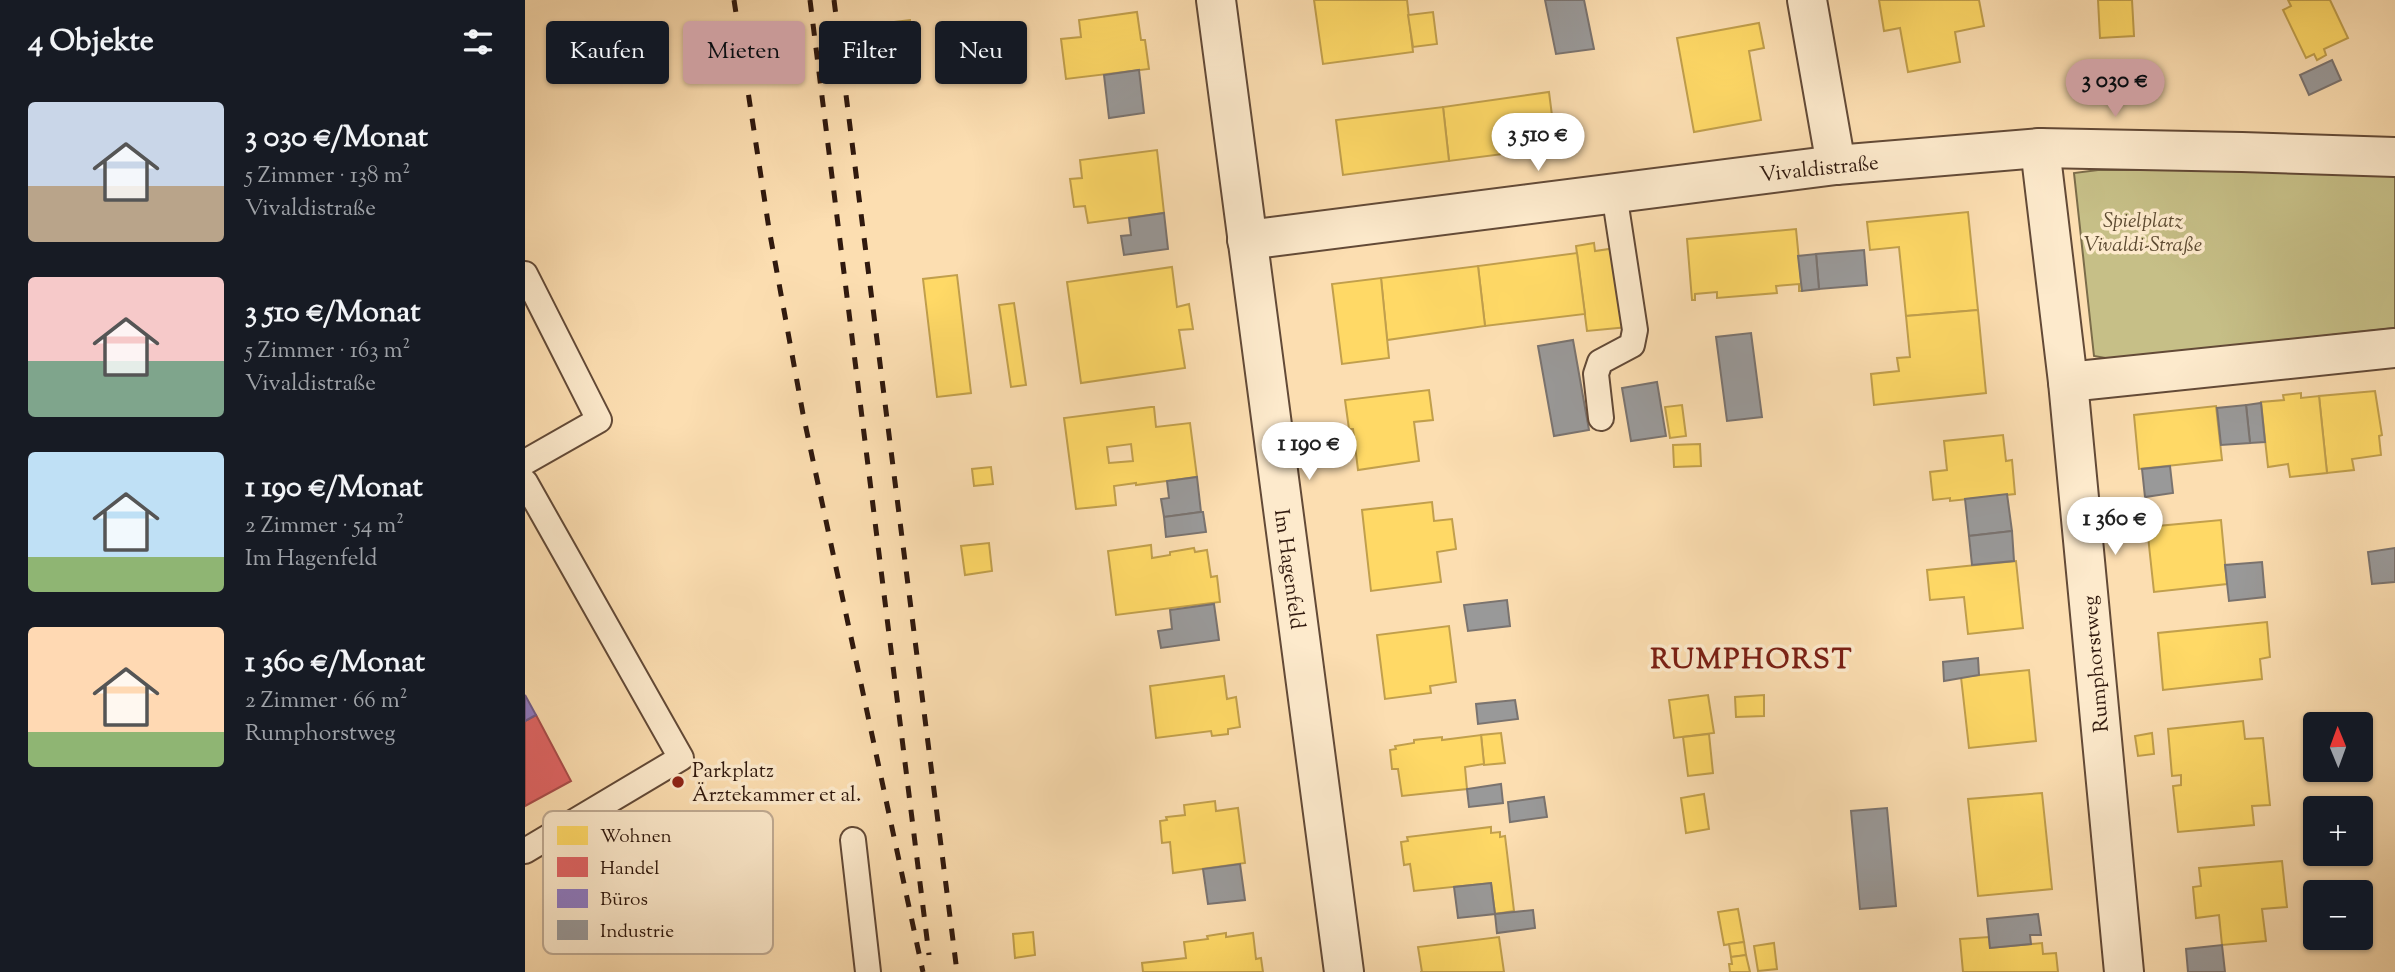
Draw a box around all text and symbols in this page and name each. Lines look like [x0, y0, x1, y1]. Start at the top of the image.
text: 4 Objekte [28, 21, 154, 64]
chip: Kaufen [546, 21, 669, 84]
chip: Mieten [683, 21, 805, 84]
chip: Filter [819, 21, 921, 84]
chip: Neu [935, 21, 1027, 84]
icon: filters [459, 23, 497, 61]
pin: 3 030 € [2050, 60, 2180, 119]
text: 3 030 € [2082, 65, 2148, 98]
pin: 3 510 € [1473, 114, 1603, 173]
text: 3 030 €/Monat [245, 117, 428, 160]
text: 3 510 € [1508, 119, 1568, 152]
icon: home [84, 130, 168, 214]
street label: Vivaldistraße [1758, 149, 1880, 191]
text: 5 Zimmer · 138 m² [245, 160, 410, 193]
text: Vivaldistraße [245, 193, 376, 226]
park label: Spielplatz Vivaldi-Straße [2084, 207, 2202, 261]
text: 3 510 €/Monat [245, 292, 420, 335]
icon: home [84, 305, 168, 389]
text: 5 Zimmer · 163 m² [245, 335, 410, 368]
text: Vivaldistraße [245, 368, 376, 401]
pin: 1 190 € [1244, 422, 1374, 482]
text: 1 190 € [1278, 428, 1340, 461]
text: 1 190 €/Monat [245, 467, 423, 510]
icon: home [84, 480, 168, 564]
pin: 1 360 € [2050, 498, 2180, 557]
text: 1 360 € [2083, 503, 2147, 536]
street label: Im Hagenfeld [1265, 507, 1311, 631]
text: 2 Zimmer · 54 m² [245, 510, 404, 543]
text: Im Hagenfeld [245, 543, 378, 576]
street label: Rumphorstweg [2076, 594, 2118, 734]
district label: RUMPHORST [1651, 641, 1853, 681]
text: 1 360 €/Monat [245, 642, 425, 685]
icon: home [84, 655, 168, 739]
text: 2 Zimmer · 66 m² [245, 685, 407, 718]
north arrow [2303, 712, 2373, 782]
map controls [2303, 712, 2373, 950]
text: Rumphorstweg [245, 718, 395, 751]
place label: Parkplatz Ärztekammer et al. [692, 757, 861, 811]
marker: Parkplatz Ärztekammer et al. [670, 774, 686, 790]
button: + [2303, 796, 2373, 866]
legend [543, 811, 773, 954]
text: Wohnen [600, 824, 672, 851]
text: Handel [600, 856, 659, 883]
button: − [2303, 880, 2373, 950]
text: Büros [600, 887, 648, 914]
text: Industrie [600, 919, 674, 946]

